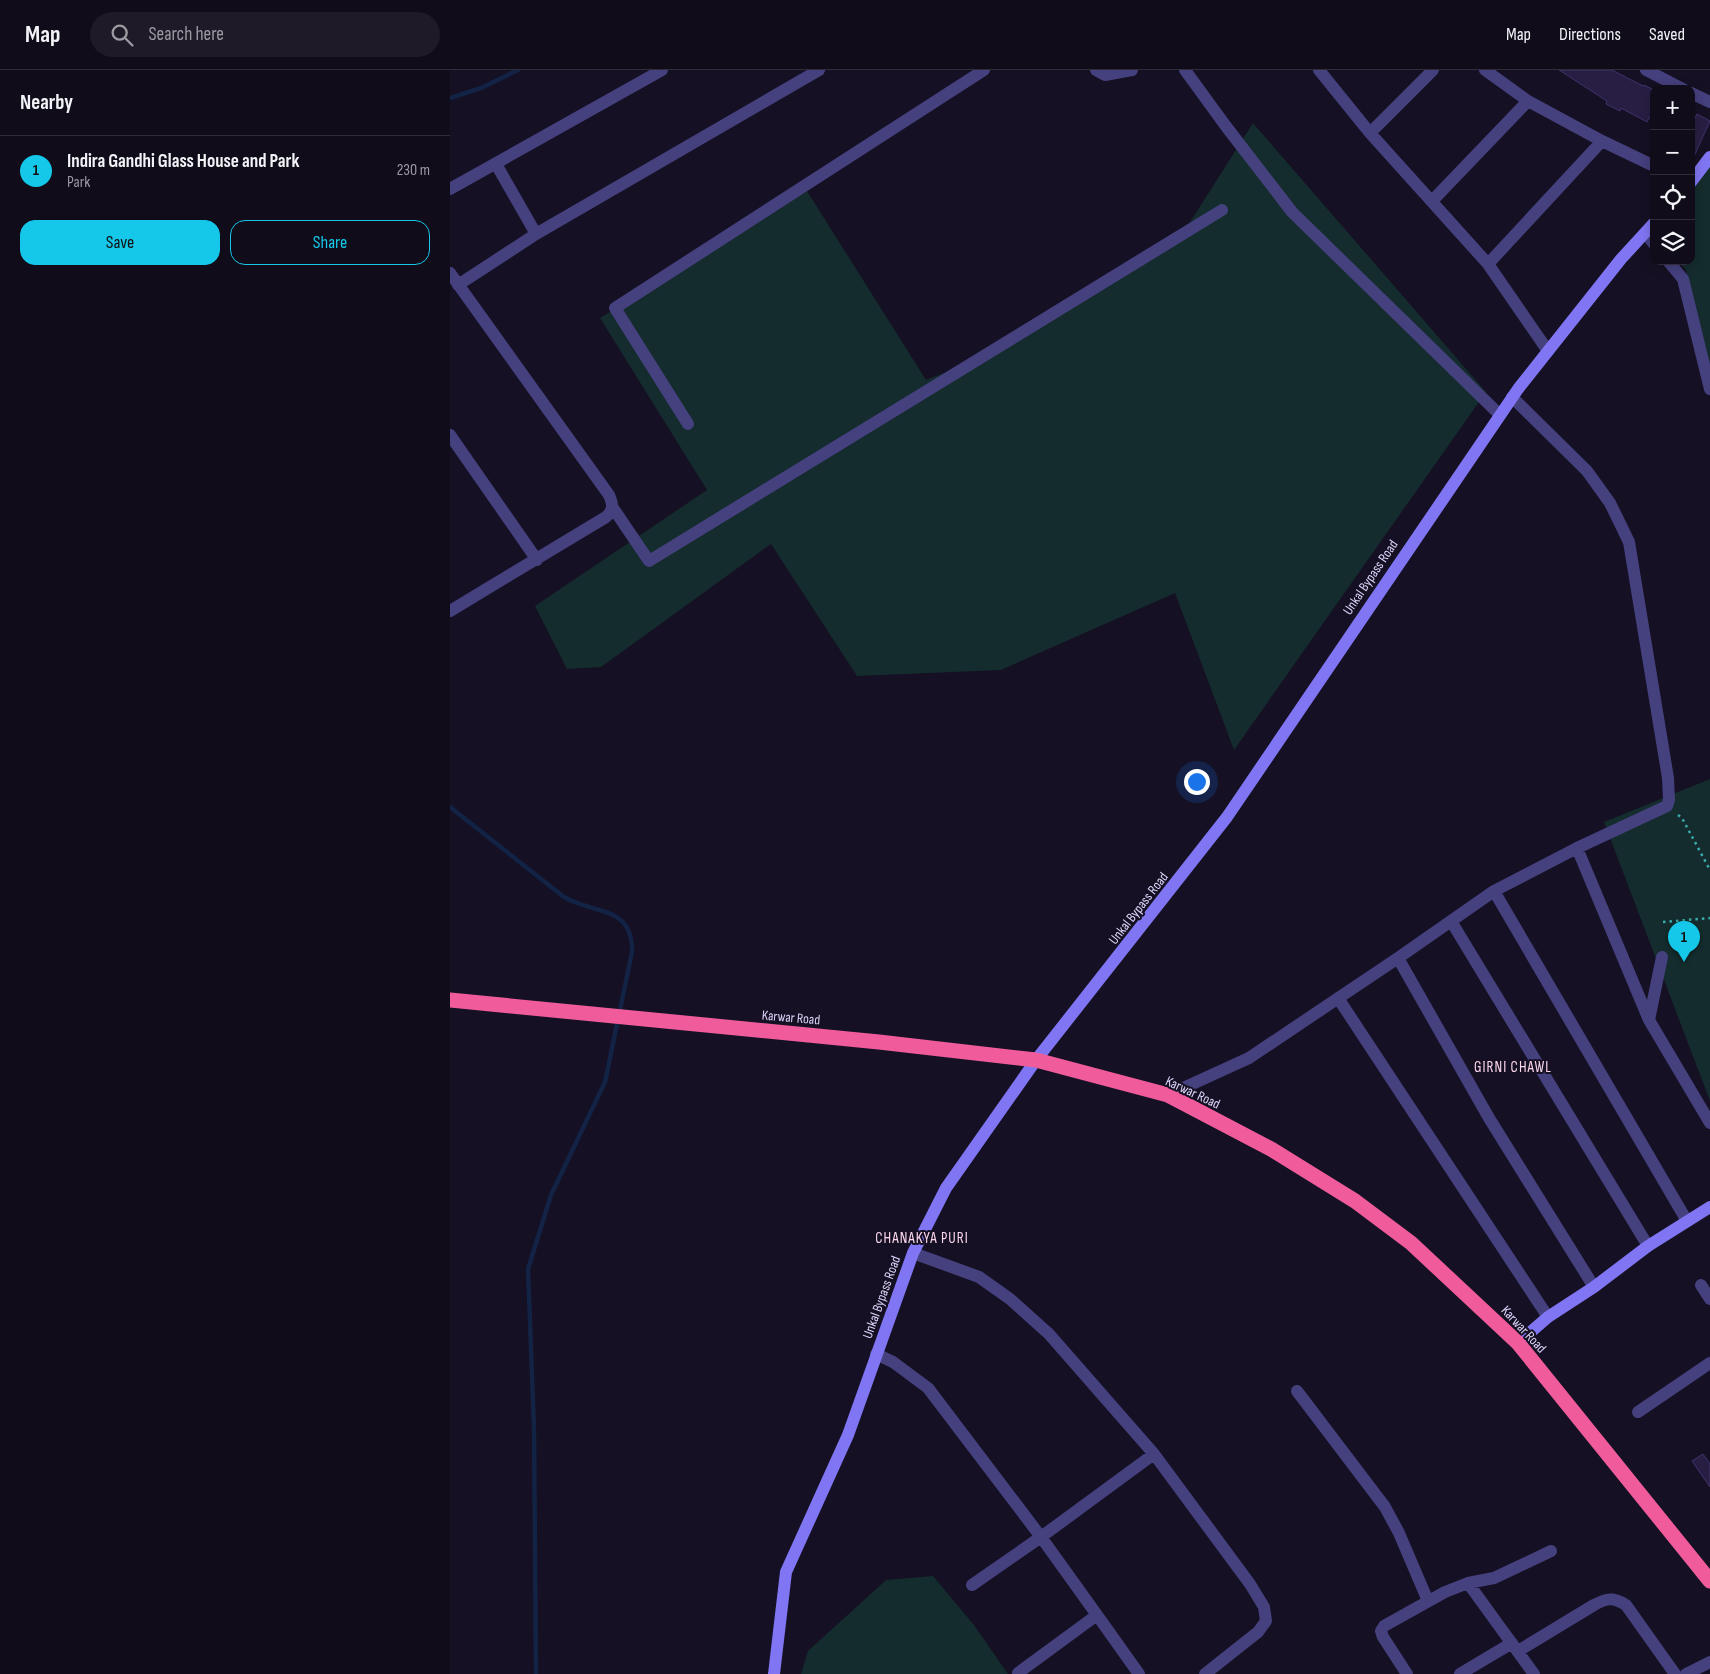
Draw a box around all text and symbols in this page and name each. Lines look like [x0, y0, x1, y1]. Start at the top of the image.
search box [90, 12, 440, 57]
text: Map [25, 20, 60, 49]
icon: search [108, 21, 136, 49]
text: Search here [148, 23, 224, 46]
text: Map [1506, 24, 1531, 45]
text: Directions [1559, 24, 1621, 45]
text: Saved [1649, 24, 1685, 45]
map controls [1650, 85, 1695, 265]
button: + [1650, 85, 1695, 130]
text: Nearby [20, 90, 73, 115]
button: − [1650, 130, 1695, 175]
text: Indira Gandhi Glass House and Park [67, 150, 299, 173]
text: 1 [33, 161, 39, 180]
text: 230 m [397, 161, 430, 180]
text: Park [67, 173, 90, 192]
button: locate [1650, 175, 1695, 220]
button: Save [20, 220, 220, 265]
button: Share [230, 220, 430, 265]
button: layers [1650, 220, 1695, 265]
street label: Unkal Bypass Road [1339, 536, 1402, 618]
your location [1184, 769, 1210, 795]
street label: Unkal Bypass Road [1105, 869, 1172, 948]
pin: 1 [1668, 921, 1700, 962]
street label: Karwar Road [761, 1006, 821, 1029]
district label: GIRNI CHAWL [1474, 1058, 1552, 1077]
street label: Karwar Road [1163, 1072, 1223, 1113]
district label: CHANAKYA PURI [875, 1229, 969, 1248]
street label: Unkal Bypass Road [859, 1253, 904, 1341]
street label: Karwar Road [1497, 1302, 1550, 1357]

